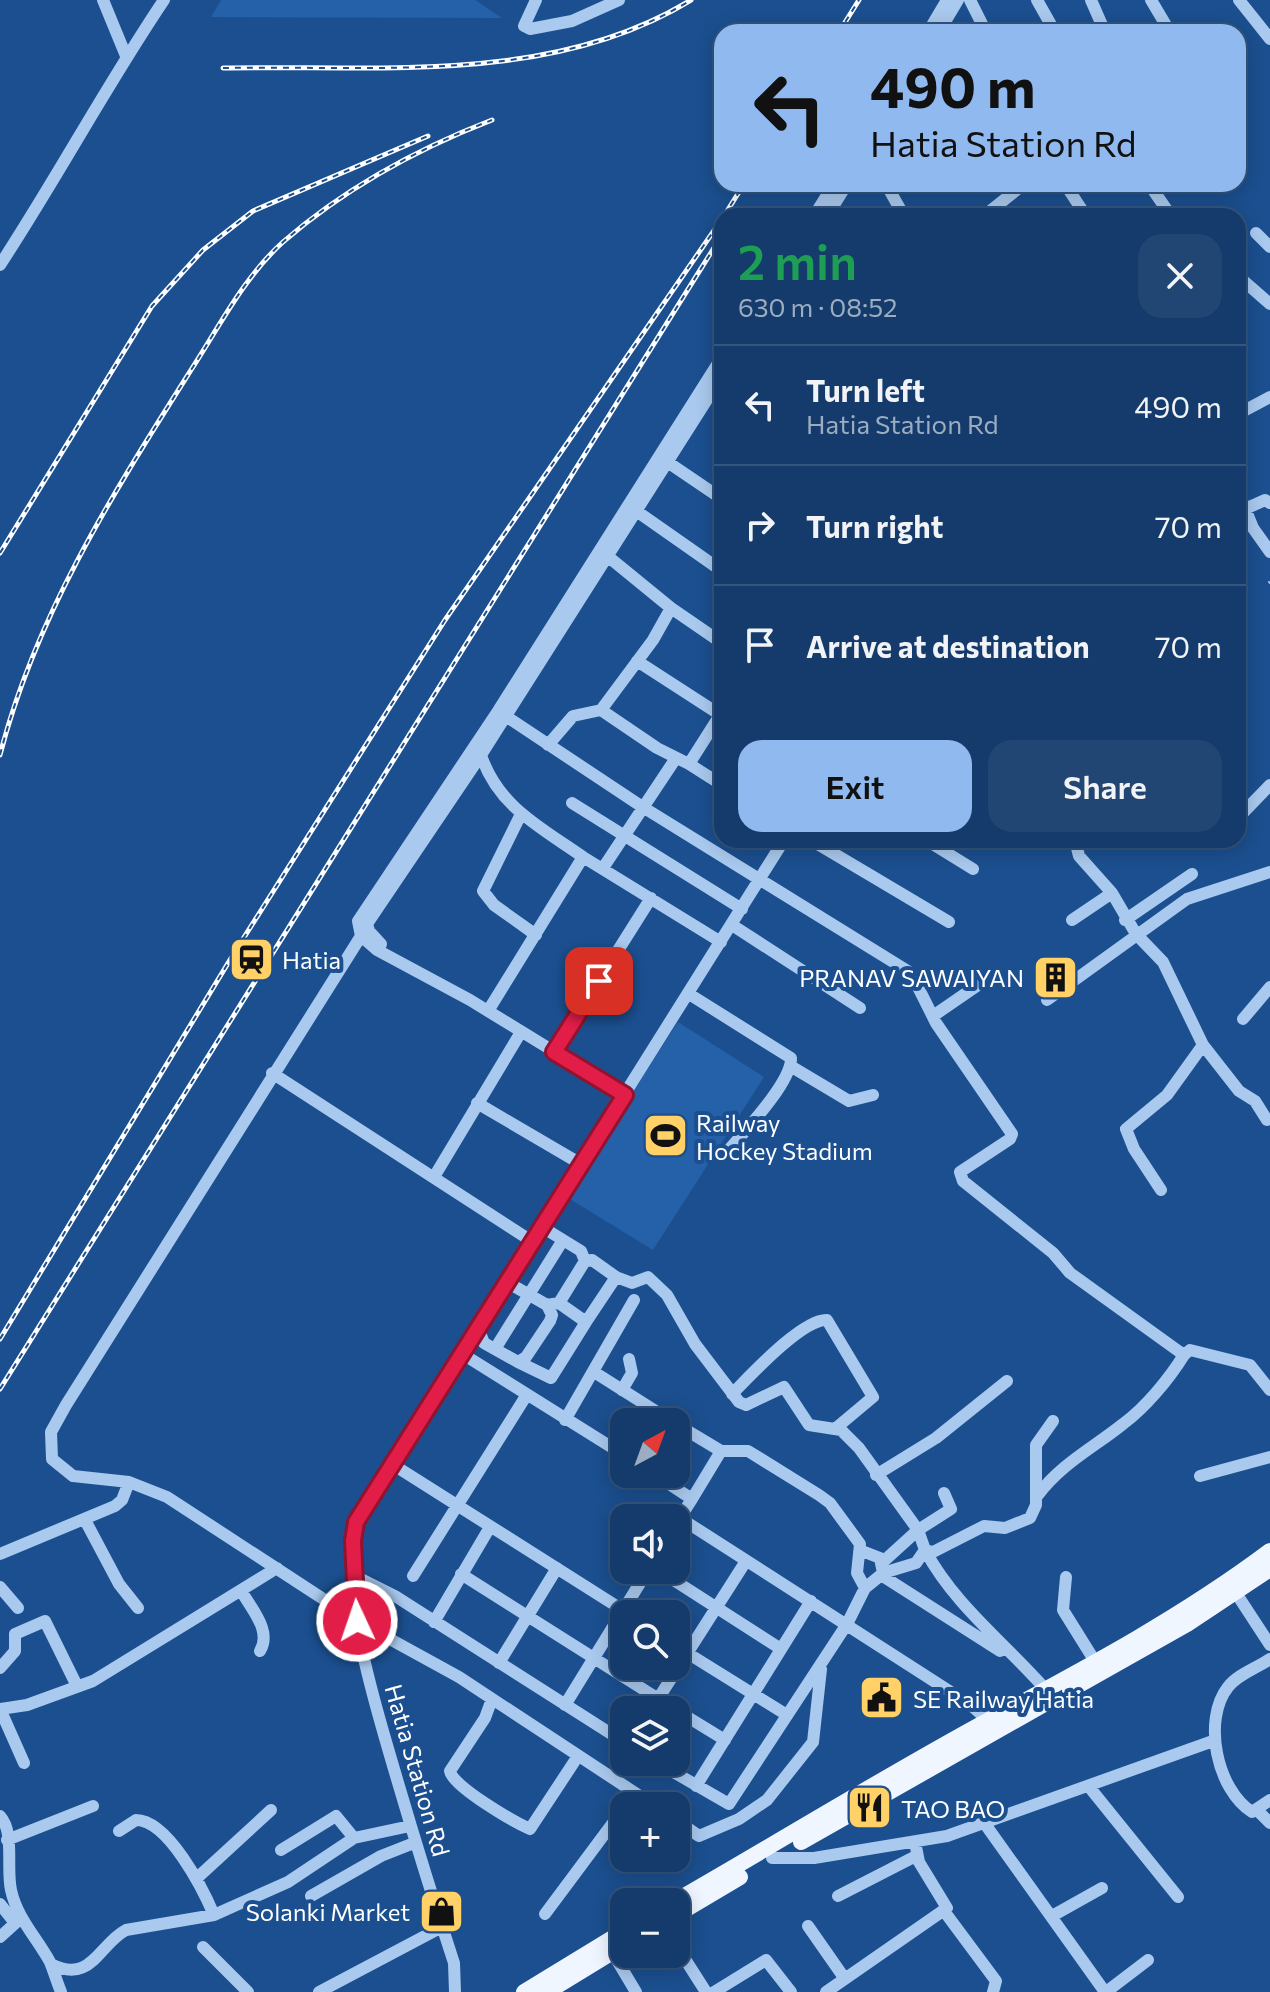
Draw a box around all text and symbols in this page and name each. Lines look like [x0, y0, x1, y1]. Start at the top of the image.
text: 490 m [870, 51, 1036, 120]
icon: left [738, 56, 842, 160]
text: Hatia Station Rd [870, 120, 1137, 164]
text: 2 min [738, 231, 857, 290]
button: close [1138, 234, 1222, 318]
text: 630 m · 08:52 [738, 291, 898, 322]
text: Turn left [806, 371, 925, 408]
icon: left [738, 383, 782, 427]
text: 490 m [1134, 387, 1222, 424]
text: Hatia Station Rd [806, 408, 999, 439]
icon: right [738, 503, 782, 547]
text: Turn right [806, 507, 943, 544]
text: 70 m [1155, 507, 1222, 544]
icon: arrive [738, 623, 782, 667]
text: Arrive at destination [806, 627, 1090, 664]
text: 70 m [1155, 627, 1222, 664]
button: Exit [738, 740, 972, 832]
button: Share [988, 740, 1222, 832]
station icon: Hatia [227, 935, 275, 983]
place label: Hatia [282, 945, 341, 974]
pin [565, 947, 633, 1015]
building icon: PRANAV SAWAIYAN [1031, 953, 1079, 1001]
icon: arrive [577, 959, 621, 1003]
place label: PRANAV SAWAIYAN [799, 963, 1024, 992]
place label: Railway Hockey Stadium [696, 1108, 873, 1165]
sports icon: Railway Hockey Stadium [641, 1112, 689, 1160]
north arrow [610, 1408, 690, 1488]
map controls [610, 1408, 690, 1968]
button: sound [610, 1504, 690, 1584]
position arrow [315, 1579, 399, 1663]
button: search [610, 1600, 690, 1680]
public building icon: SE Railway Hatia [858, 1674, 906, 1722]
street label: Hatia Station Rd [380, 1681, 456, 1859]
place label: SE Railway Hatia [913, 1684, 1094, 1713]
button: layers [610, 1696, 690, 1776]
restaurant icon: TAO BAO [846, 1784, 894, 1832]
button: + [610, 1792, 690, 1872]
place label: TAO BAO [901, 1794, 1005, 1823]
shop icon: Solanki Market [417, 1887, 465, 1935]
button: − [610, 1888, 690, 1968]
place label: Solanki Market [246, 1897, 410, 1926]

